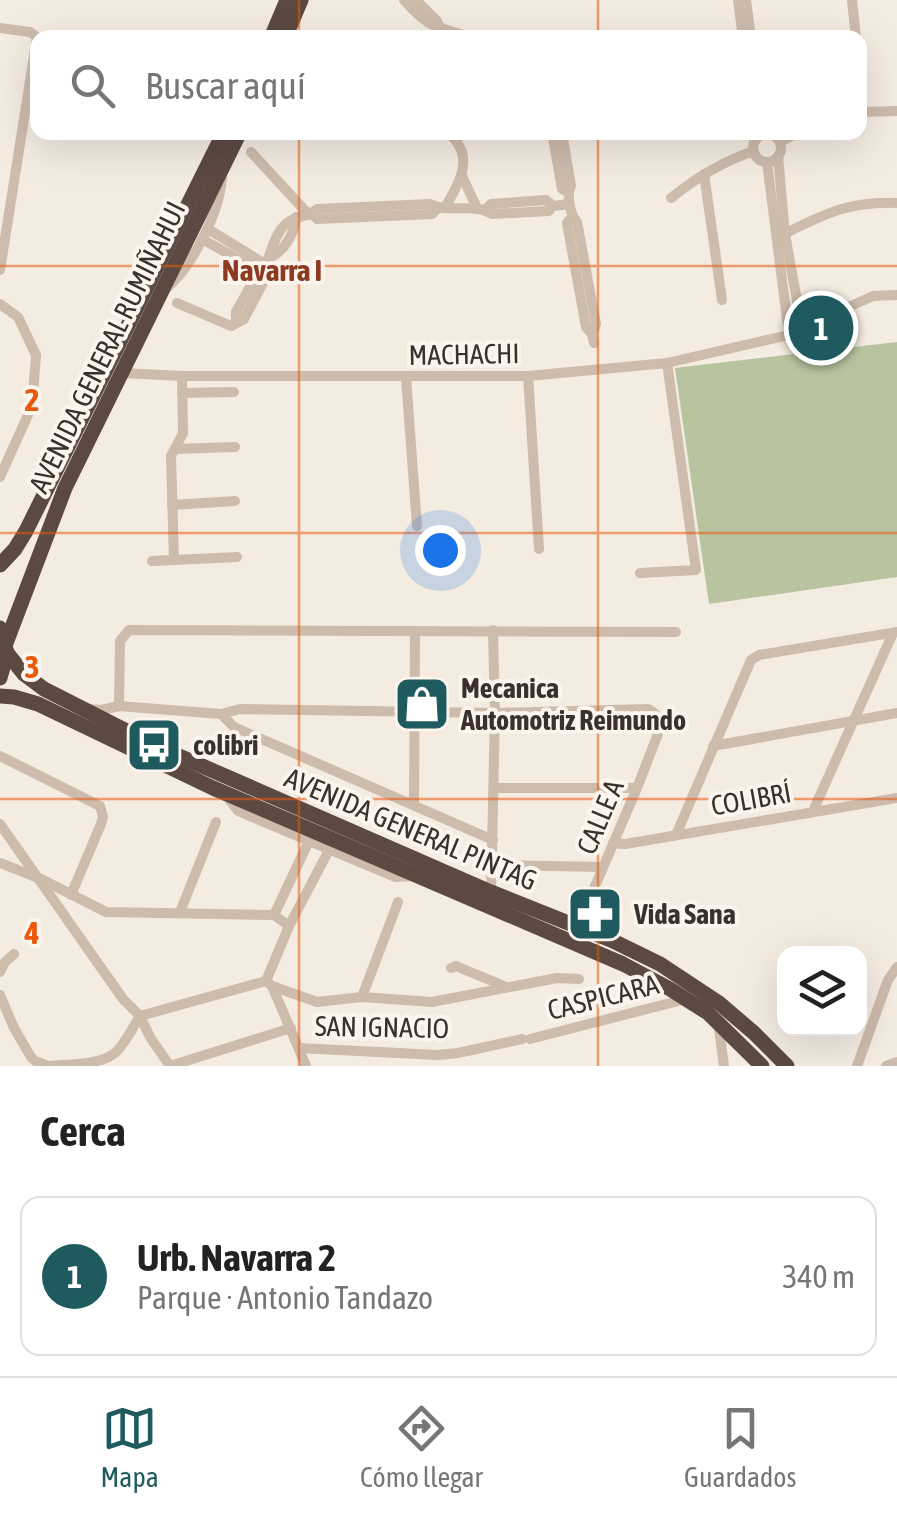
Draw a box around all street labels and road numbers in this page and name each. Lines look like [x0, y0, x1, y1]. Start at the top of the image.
street label: AVENIDA GENERAL RUMIÑAHUI [23, 196, 191, 498]
street label: MACHACHI [408, 337, 520, 371]
street label: AVENIDA GENERAL PINTAG [280, 761, 542, 897]
street label: CALLE A [570, 775, 630, 859]
street label: COLIBRÍ [708, 776, 794, 822]
street label: CASPICARA [544, 968, 662, 1026]
street label: SAN IGNACIO [315, 1010, 449, 1044]

